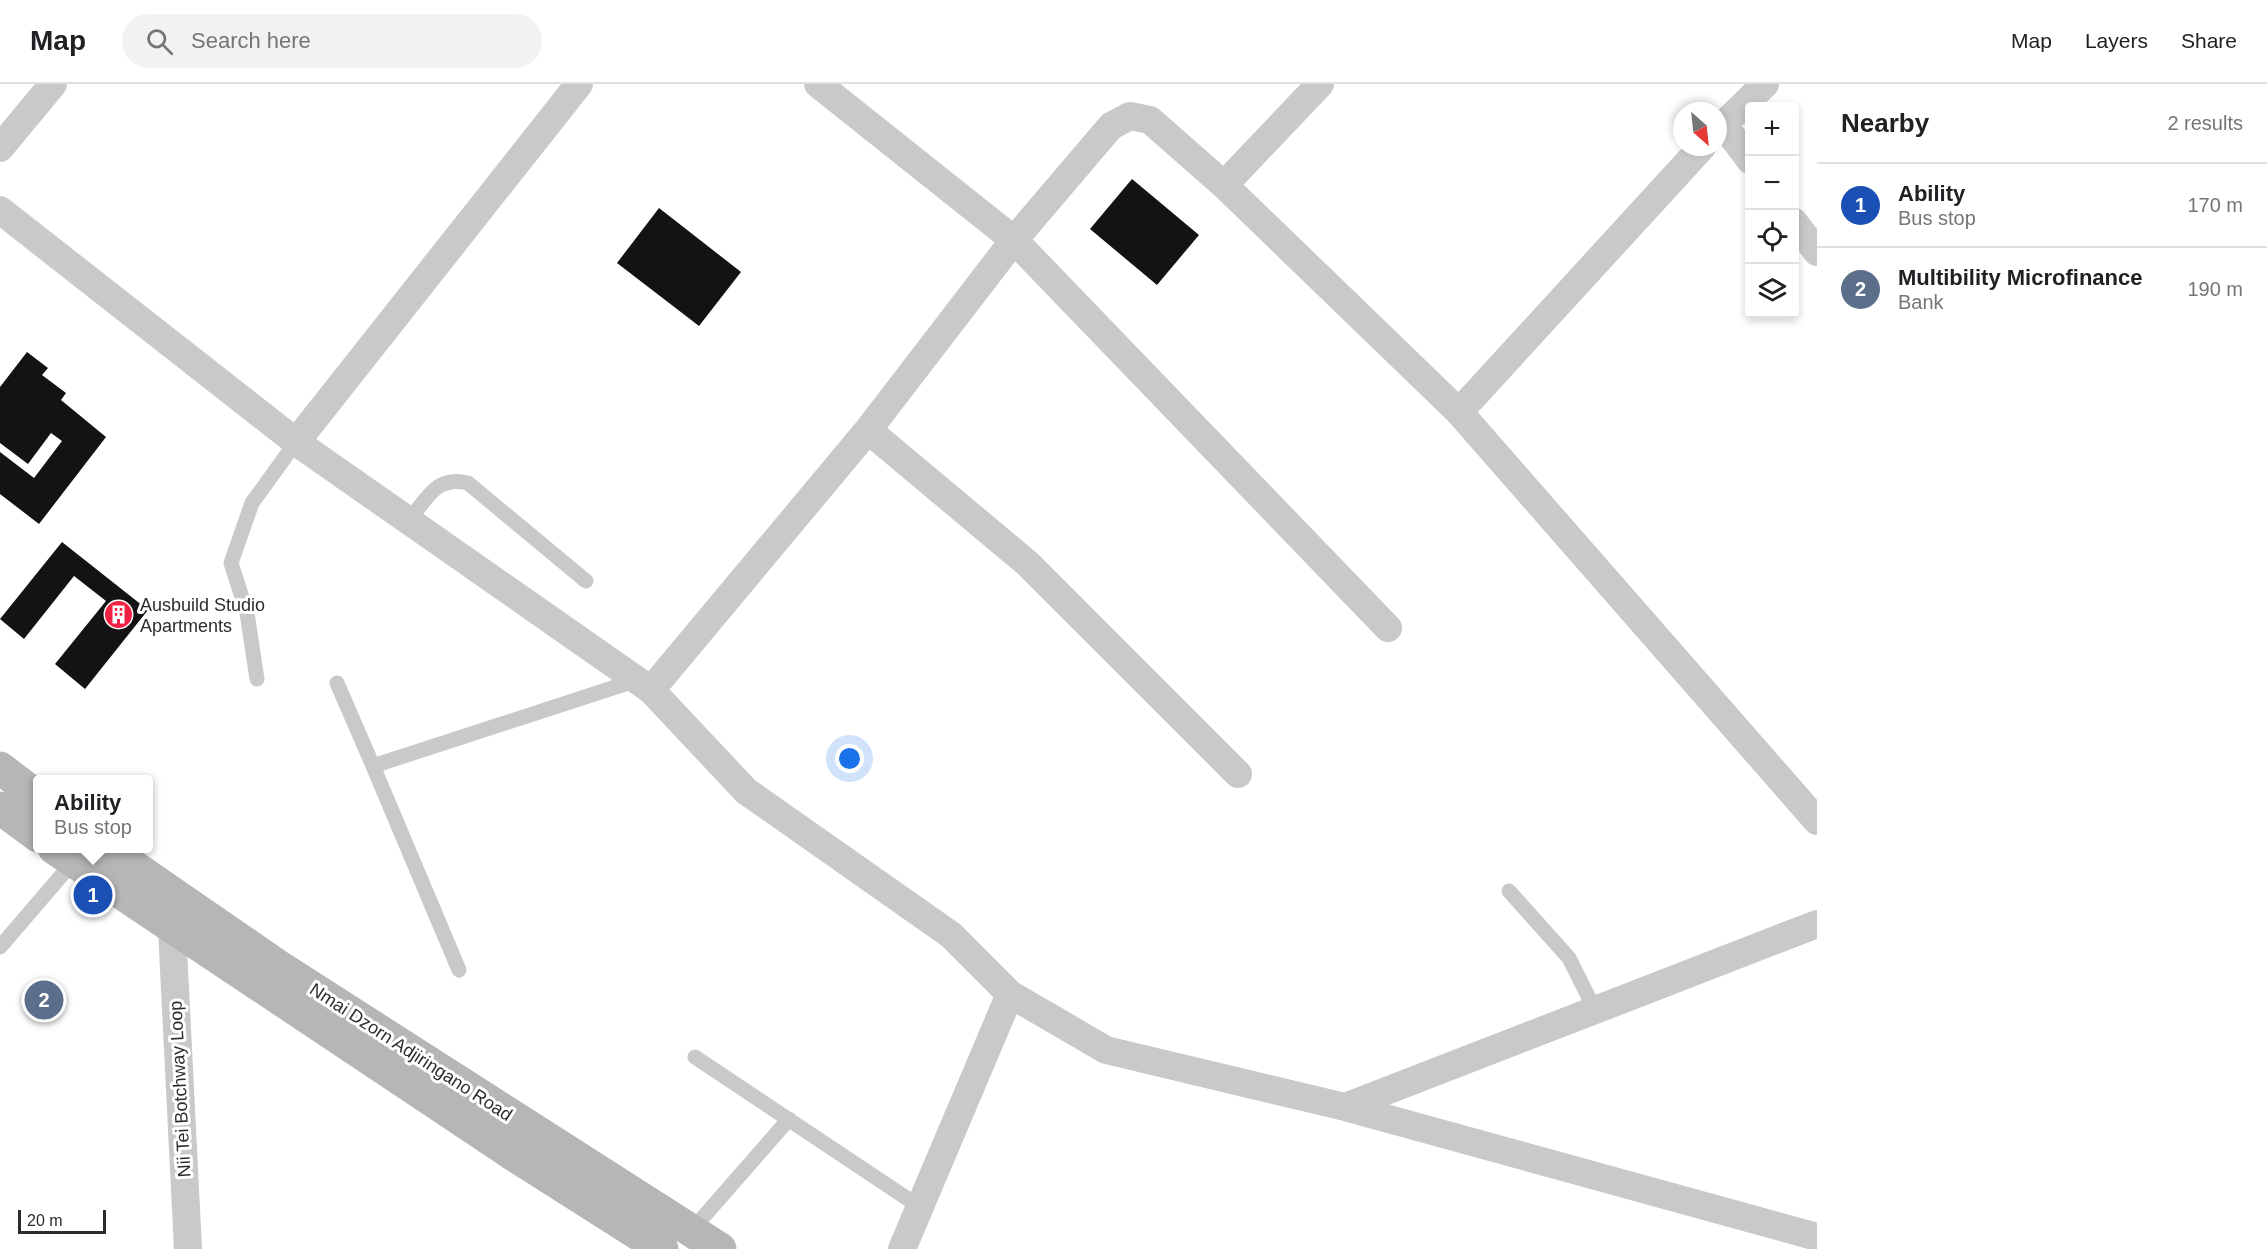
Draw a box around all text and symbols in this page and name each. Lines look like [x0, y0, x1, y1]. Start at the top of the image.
search box [122, 14, 542, 68]
text: Map [30, 25, 86, 56]
icon: search [143, 25, 176, 58]
text: Search here [191, 28, 311, 53]
text: Map [2011, 29, 2052, 52]
text: Layers [2085, 29, 2148, 52]
text: Share [2181, 29, 2237, 52]
north arrow [1673, 102, 1727, 156]
map controls [1745, 102, 1799, 318]
button: + [1745, 102, 1799, 156]
text: Nearby [1841, 108, 1929, 138]
text: 2 results [2167, 112, 2243, 134]
button: − [1745, 156, 1799, 210]
text: Ability [1898, 181, 1965, 206]
text: 1 [1855, 194, 1866, 216]
text: 170 m [2187, 194, 2243, 216]
text: Bus stop [1898, 207, 1976, 229]
button: locate [1745, 210, 1799, 264]
button: layers [1745, 264, 1799, 318]
text: Multibility Microfinance [1898, 265, 2142, 290]
text: 2 [1855, 278, 1866, 300]
text: 190 m [2187, 278, 2243, 300]
text: Bank [1898, 291, 1944, 313]
place label: Ausbuild Studio Apartments [140, 595, 265, 636]
building icon: Ausbuild Studio Apartments [103, 599, 135, 631]
your location [835, 744, 864, 773]
popup [33, 775, 153, 853]
text: Ability [54, 790, 121, 815]
text: Bus stop [54, 816, 132, 838]
pin: 1 [74, 872, 112, 918]
pin: 2 [24, 978, 63, 1022]
street label: Nmai Dzorn Adjiringano Road [306, 979, 516, 1125]
street label: Nii Tei Botchway Loop [165, 1000, 195, 1178]
scale bar [18, 1207, 106, 1234]
text: 20 m [27, 1212, 63, 1229]

